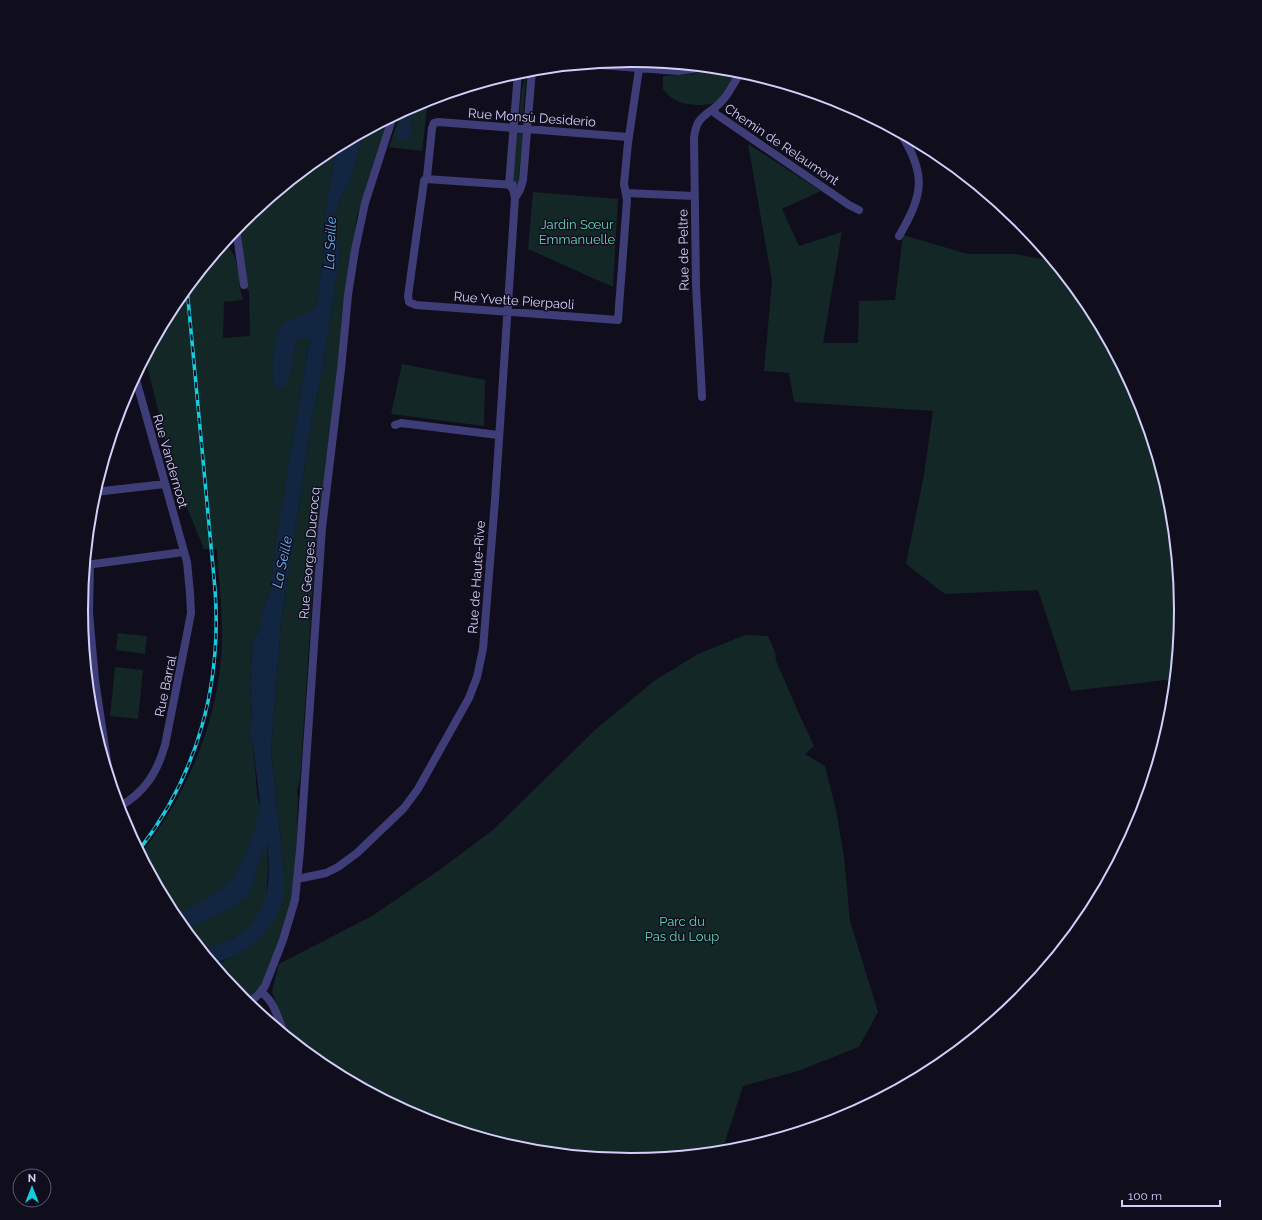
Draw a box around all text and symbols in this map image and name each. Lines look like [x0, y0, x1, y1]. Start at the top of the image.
street label: Chemin de Relaumont [722, 101, 842, 189]
street label: Rue Monsù Desiderio [468, 106, 597, 129]
street label: Rue de Peltre [675, 209, 692, 291]
water label: La Seille [321, 216, 339, 270]
park label: Jardin Sœur Emmanuelle [539, 217, 616, 247]
street label: Rue Yvette Pierpaoli [453, 289, 575, 312]
street label: Rue Vandernoot [150, 412, 191, 510]
street label: Rue Georges Ducrocq [296, 486, 323, 620]
street label: Rue de Haute-Rive [465, 520, 488, 634]
water label: La Seille [269, 534, 295, 590]
street label: Rue Barral [152, 654, 179, 718]
park label: Parc du Pas du Loup [645, 914, 719, 944]
north arrow [12, 1168, 52, 1208]
text: N [28, 1172, 36, 1185]
scale bar [1122, 1182, 1220, 1208]
text: 100 m [1128, 1189, 1162, 1203]

